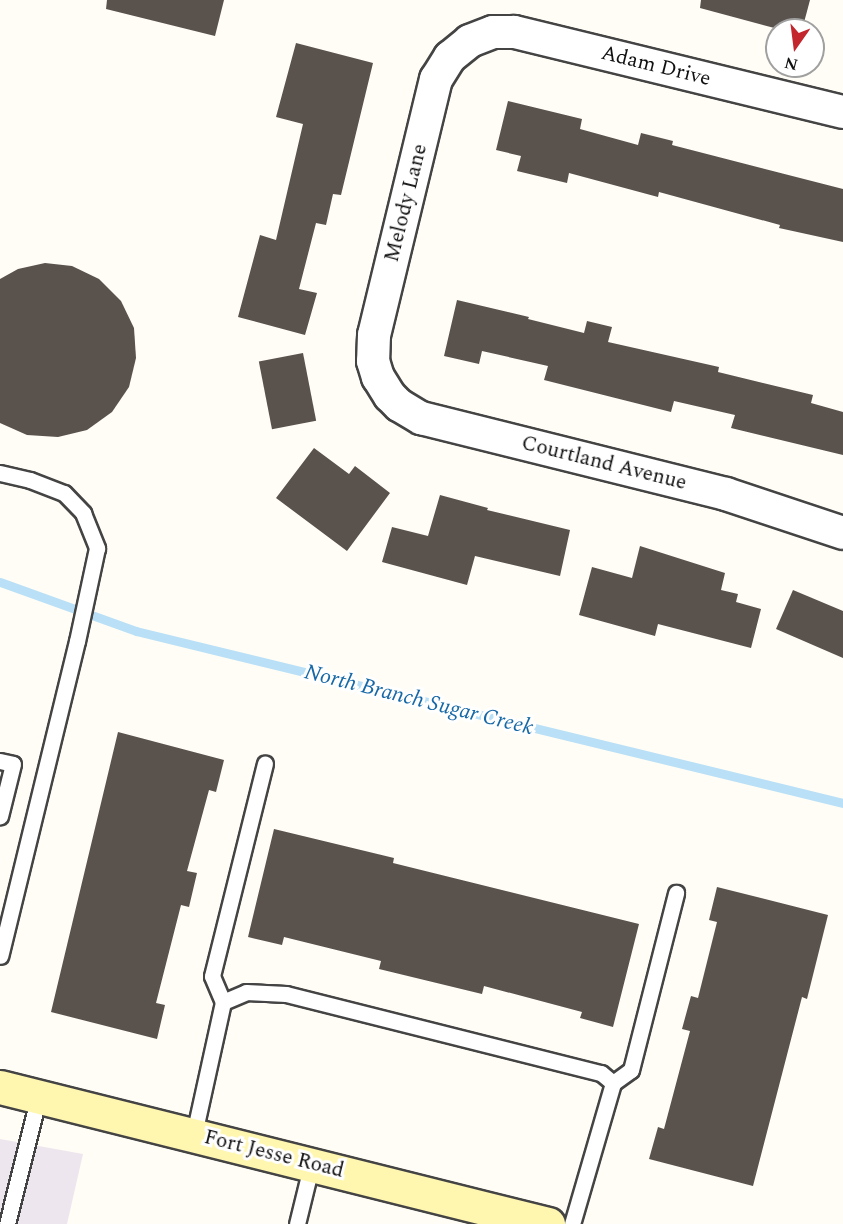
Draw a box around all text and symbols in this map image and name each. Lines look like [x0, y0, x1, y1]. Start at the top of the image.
north arrow [765, 18, 825, 78]
street label: Adam Drive [599, 40, 713, 92]
text: N [782, 50, 800, 77]
street label: Melody Lane [379, 141, 433, 265]
street label: Courtland Avenue [519, 430, 689, 496]
water label: North Branch Sugar Creek [302, 659, 536, 741]
street label: Fort Jesse Road [201, 1124, 347, 1184]

